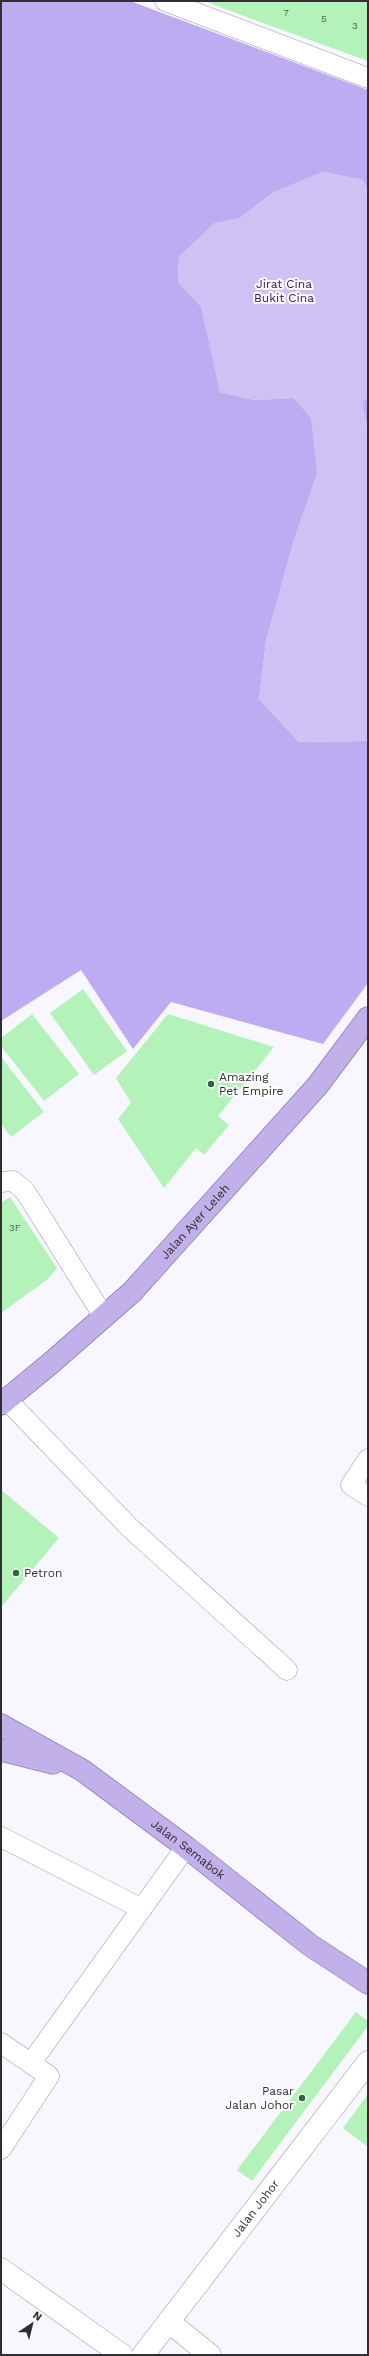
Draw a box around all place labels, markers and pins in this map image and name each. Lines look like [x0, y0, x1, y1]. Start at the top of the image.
place label: Amazing Pet Empire [219, 1070, 284, 1098]
marker: Amazing Pet Empire [206, 1079, 216, 1089]
place label: Petron [24, 1566, 62, 1580]
marker: Petron [11, 1568, 21, 1578]
place label: Pasar Jalan Johor [226, 2084, 294, 2112]
marker: Pasar Jalan Johor [297, 2093, 307, 2103]

